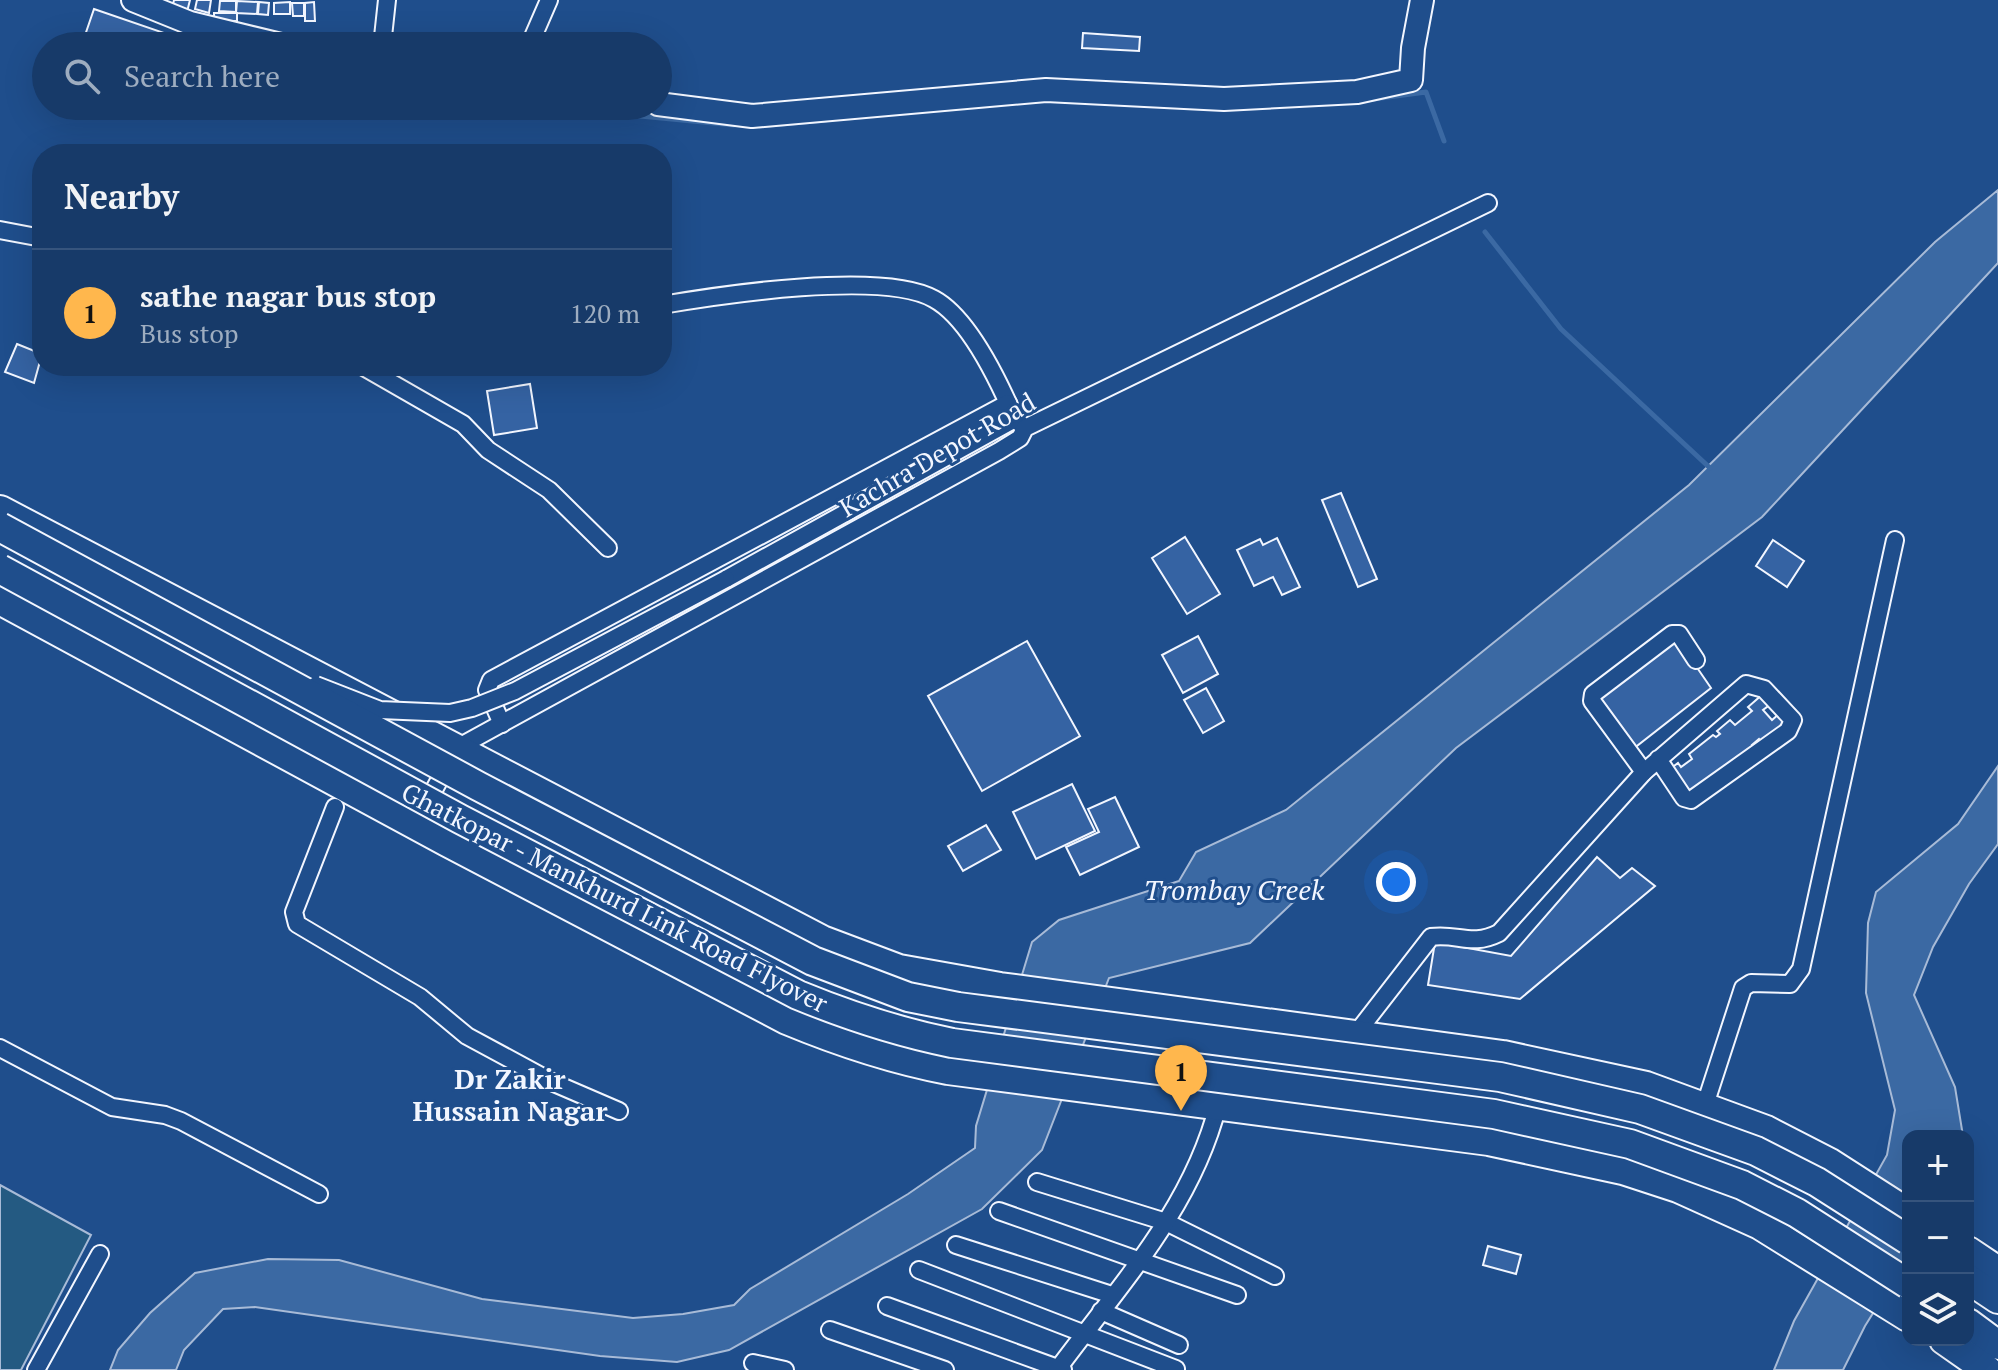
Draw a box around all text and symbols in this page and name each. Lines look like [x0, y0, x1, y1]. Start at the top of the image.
search box [32, 32, 672, 120]
icon: search [60, 54, 104, 98]
text: Search here [124, 56, 280, 96]
text: Nearby [64, 174, 179, 219]
text: sathe nagar bus stop [140, 276, 436, 316]
text: 1 [83, 296, 97, 330]
text: 120 m [570, 296, 640, 330]
text: Bus stop [140, 316, 239, 350]
street label: Kachra Depot Road [833, 384, 1041, 524]
street label: Ghatkopar - Mankhurd Link Road Flyover [396, 774, 834, 1020]
your location [1376, 862, 1416, 902]
water label: Trombay Creek [1144, 871, 1325, 908]
pin: 1 [1155, 1045, 1207, 1111]
district label: Dr Zakir Hussain Nagar [412, 1060, 608, 1129]
map controls [1902, 1130, 1974, 1346]
button: + [1902, 1130, 1974, 1202]
button: − [1902, 1202, 1974, 1274]
button: layers [1902, 1274, 1974, 1346]

